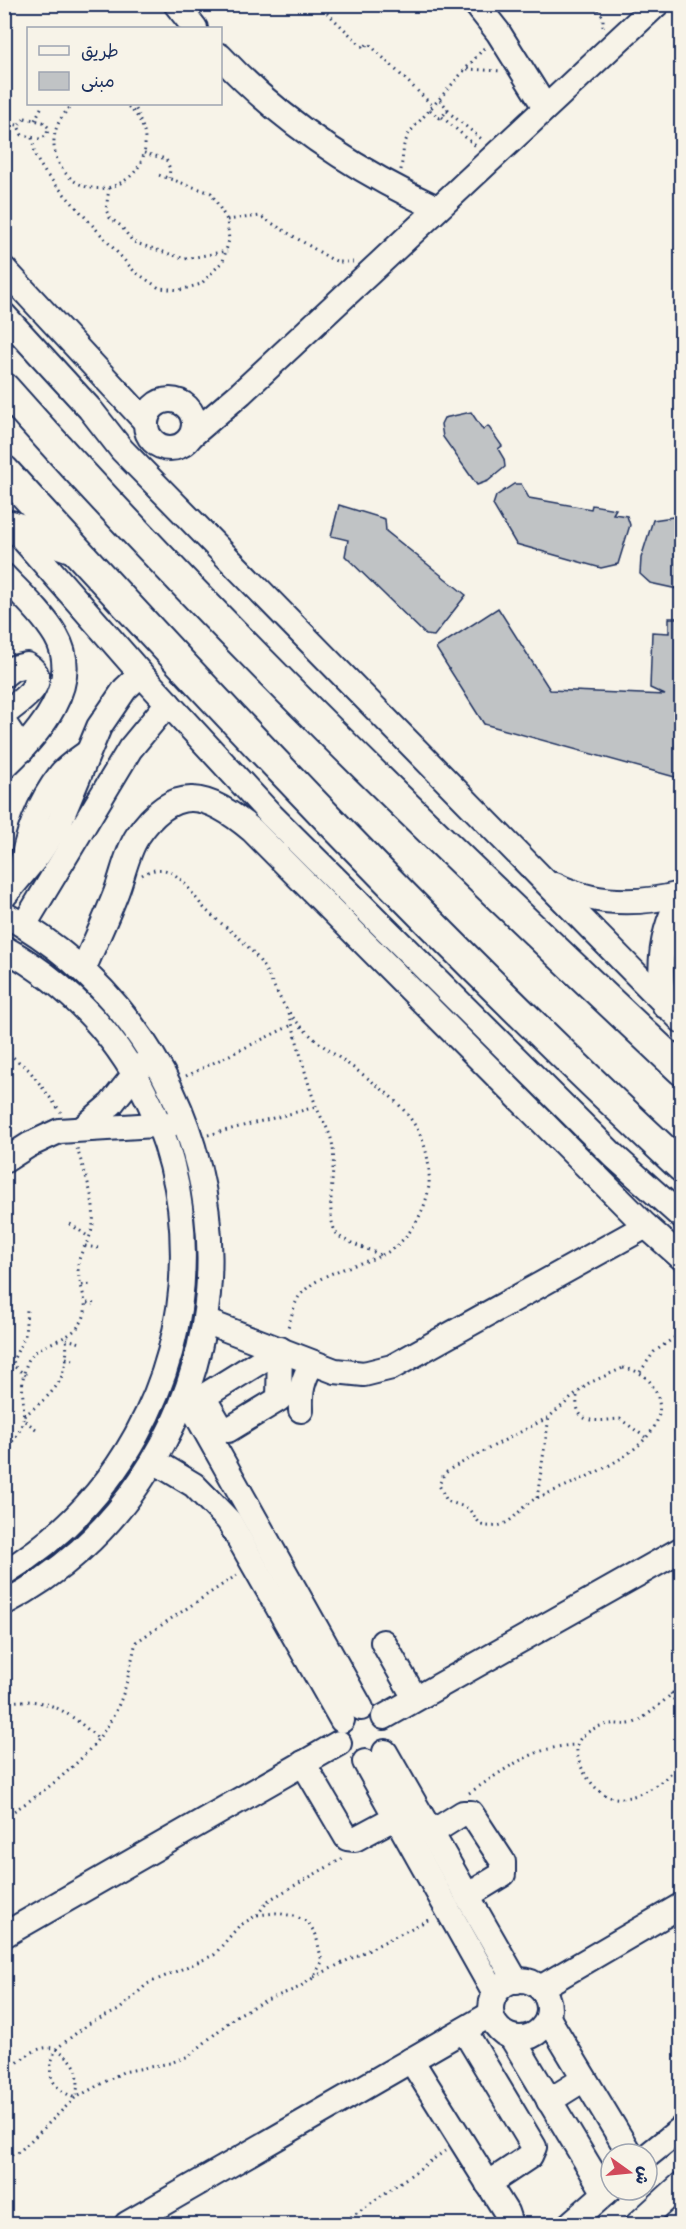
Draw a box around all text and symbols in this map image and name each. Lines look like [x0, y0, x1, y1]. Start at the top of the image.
legend [27, 27, 222, 105]
text: طريق [81, 43, 119, 64]
text: مبنى [81, 73, 115, 94]
north arrow [599, 2142, 659, 2202]
text: ش [629, 2164, 652, 2186]

